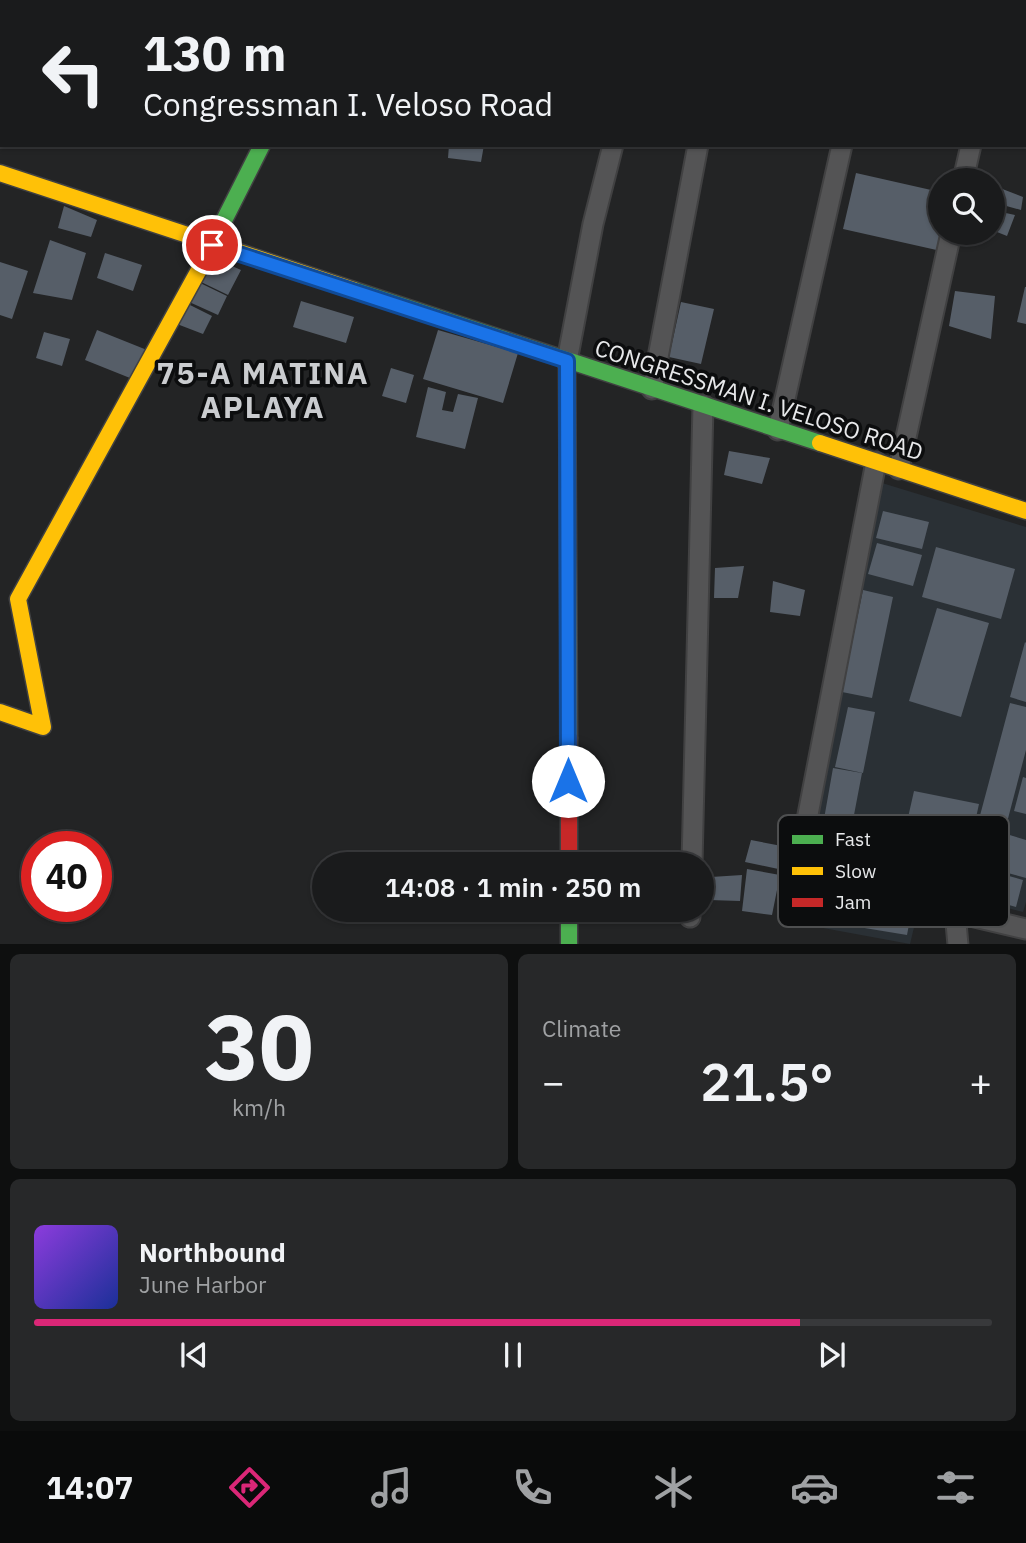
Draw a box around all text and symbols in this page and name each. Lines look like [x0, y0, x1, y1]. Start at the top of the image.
text: 130 m [143, 21, 287, 84]
icon: left [28, 28, 119, 119]
text: Congressman I. Veloso Road [143, 83, 553, 125]
map controls [928, 168, 1005, 245]
button: search [928, 168, 1005, 245]
pin [182, 215, 242, 275]
icon: arrive [193, 226, 231, 264]
street label: CONGRESSMAN I. VELOSO ROAD [591, 332, 927, 466]
district label: 75-A MATINA APLAYA [156, 353, 370, 426]
position arrow [531, 744, 605, 818]
legend [778, 815, 1009, 927]
text: Fast [835, 827, 871, 851]
speed limit sign: 40 [21, 831, 112, 922]
text: Slow [835, 859, 876, 883]
text: 14:08 · 1 min · 250 m [385, 870, 641, 904]
text: Jam [835, 890, 871, 914]
text: 30 [204, 987, 314, 1105]
text: Climate [542, 1013, 621, 1043]
text: 21.5° [700, 1048, 834, 1115]
text: − [542, 1057, 565, 1106]
text: + [969, 1057, 992, 1106]
text: km/h [232, 1092, 286, 1122]
text: Northbound [139, 1235, 286, 1269]
text: June Harbor [139, 1269, 267, 1299]
icon: previous [175, 1336, 213, 1374]
icon: pause [494, 1336, 532, 1374]
icon: next [813, 1336, 851, 1374]
icon: directions [225, 1463, 274, 1512]
icon: music [367, 1463, 416, 1512]
icon: phone [508, 1463, 557, 1512]
icon: climate [649, 1463, 698, 1512]
icon: car [790, 1463, 839, 1512]
icon: filters [931, 1463, 980, 1512]
text: 14:07 [46, 1466, 133, 1508]

